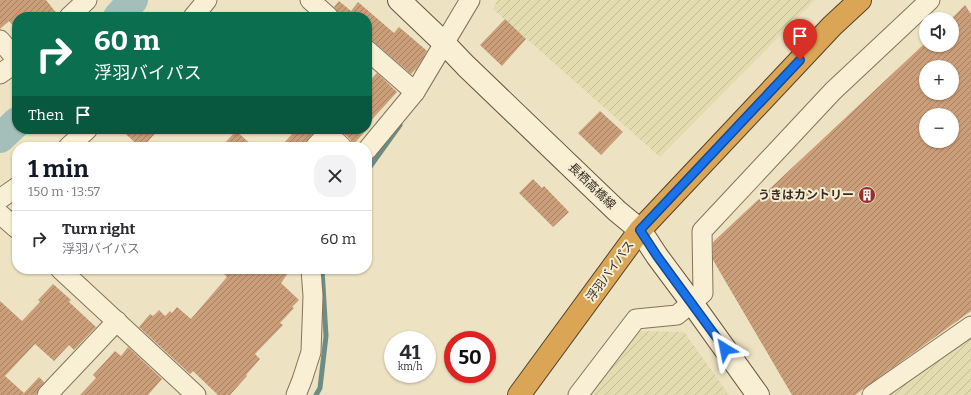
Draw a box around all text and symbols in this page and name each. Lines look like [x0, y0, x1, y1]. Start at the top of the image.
map controls [919, 12, 959, 148]
button: sound [919, 12, 959, 52]
pin [783, 19, 817, 60]
text: 60 m [94, 24, 160, 57]
icon: arrive [789, 25, 811, 47]
icon: right [28, 28, 80, 80]
button: + [919, 60, 959, 100]
text: 浮羽バイパス [94, 62, 202, 84]
icon: arrive [72, 104, 94, 126]
text: Then [28, 106, 64, 124]
button: − [919, 108, 959, 148]
text: 1 min [28, 155, 89, 183]
button: close [314, 155, 356, 197]
street label: 長栖高橋線 [566, 160, 618, 212]
text: 150 m · 13:57 [28, 184, 100, 199]
building icon: うきはカントリー [857, 185, 877, 205]
place label: うきはカントリー [758, 188, 854, 202]
text: Turn right [62, 220, 135, 238]
icon: right [28, 228, 50, 250]
text: 60 m [320, 230, 356, 248]
street label: 浮羽バイパス [583, 238, 637, 304]
text: 浮羽バイパス [62, 241, 140, 256]
position arrow [704, 328, 746, 370]
speed limit sign: 50 [444, 331, 496, 383]
text: 41 [400, 340, 420, 364]
text: km/h [398, 361, 422, 373]

